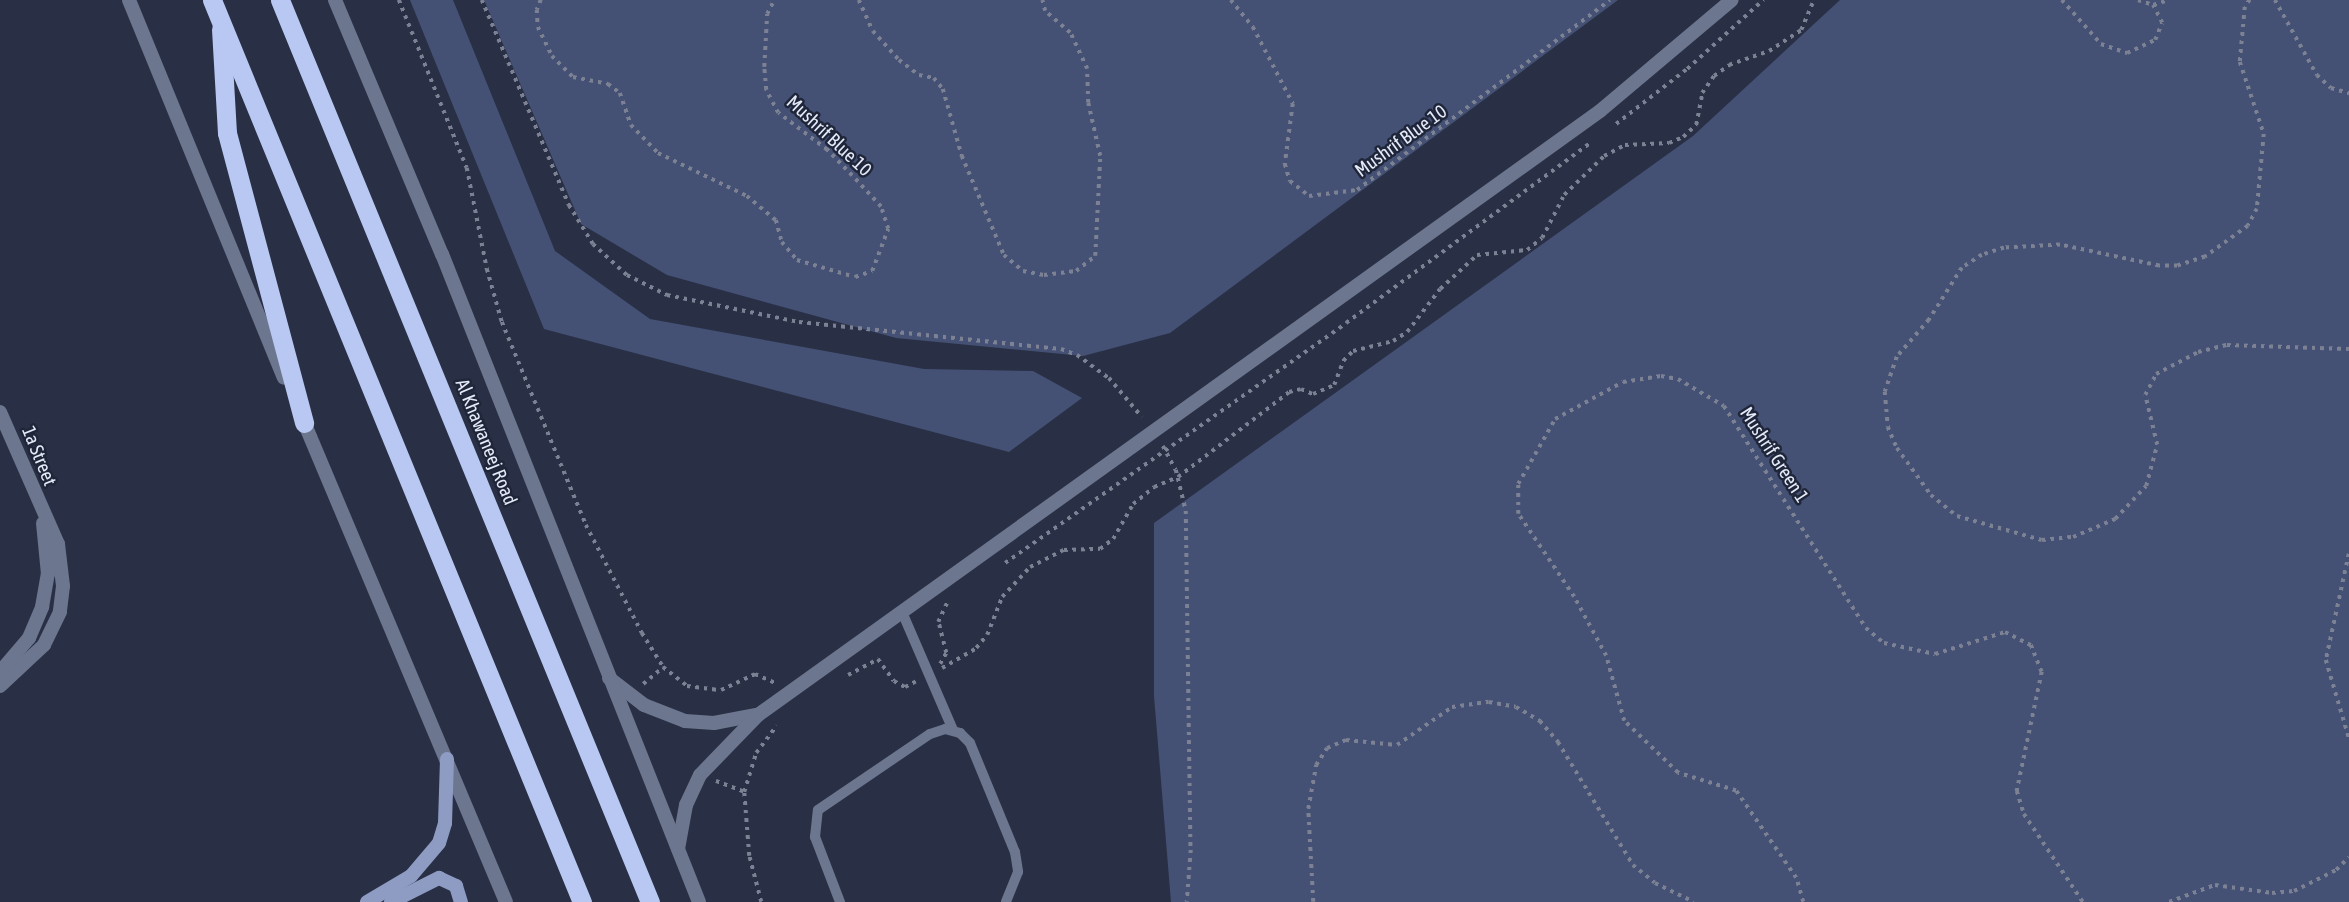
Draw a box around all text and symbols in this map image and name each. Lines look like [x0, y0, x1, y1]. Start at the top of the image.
street label: Mushrif Blue 10 [782, 91, 876, 181]
street label: Mushrif Blue 10 [1351, 100, 1451, 182]
street label: Al Khawaneej Road [450, 376, 522, 508]
street label: Mushrif Green 1 [1735, 403, 1813, 507]
street label: 1a Street [17, 423, 61, 489]

